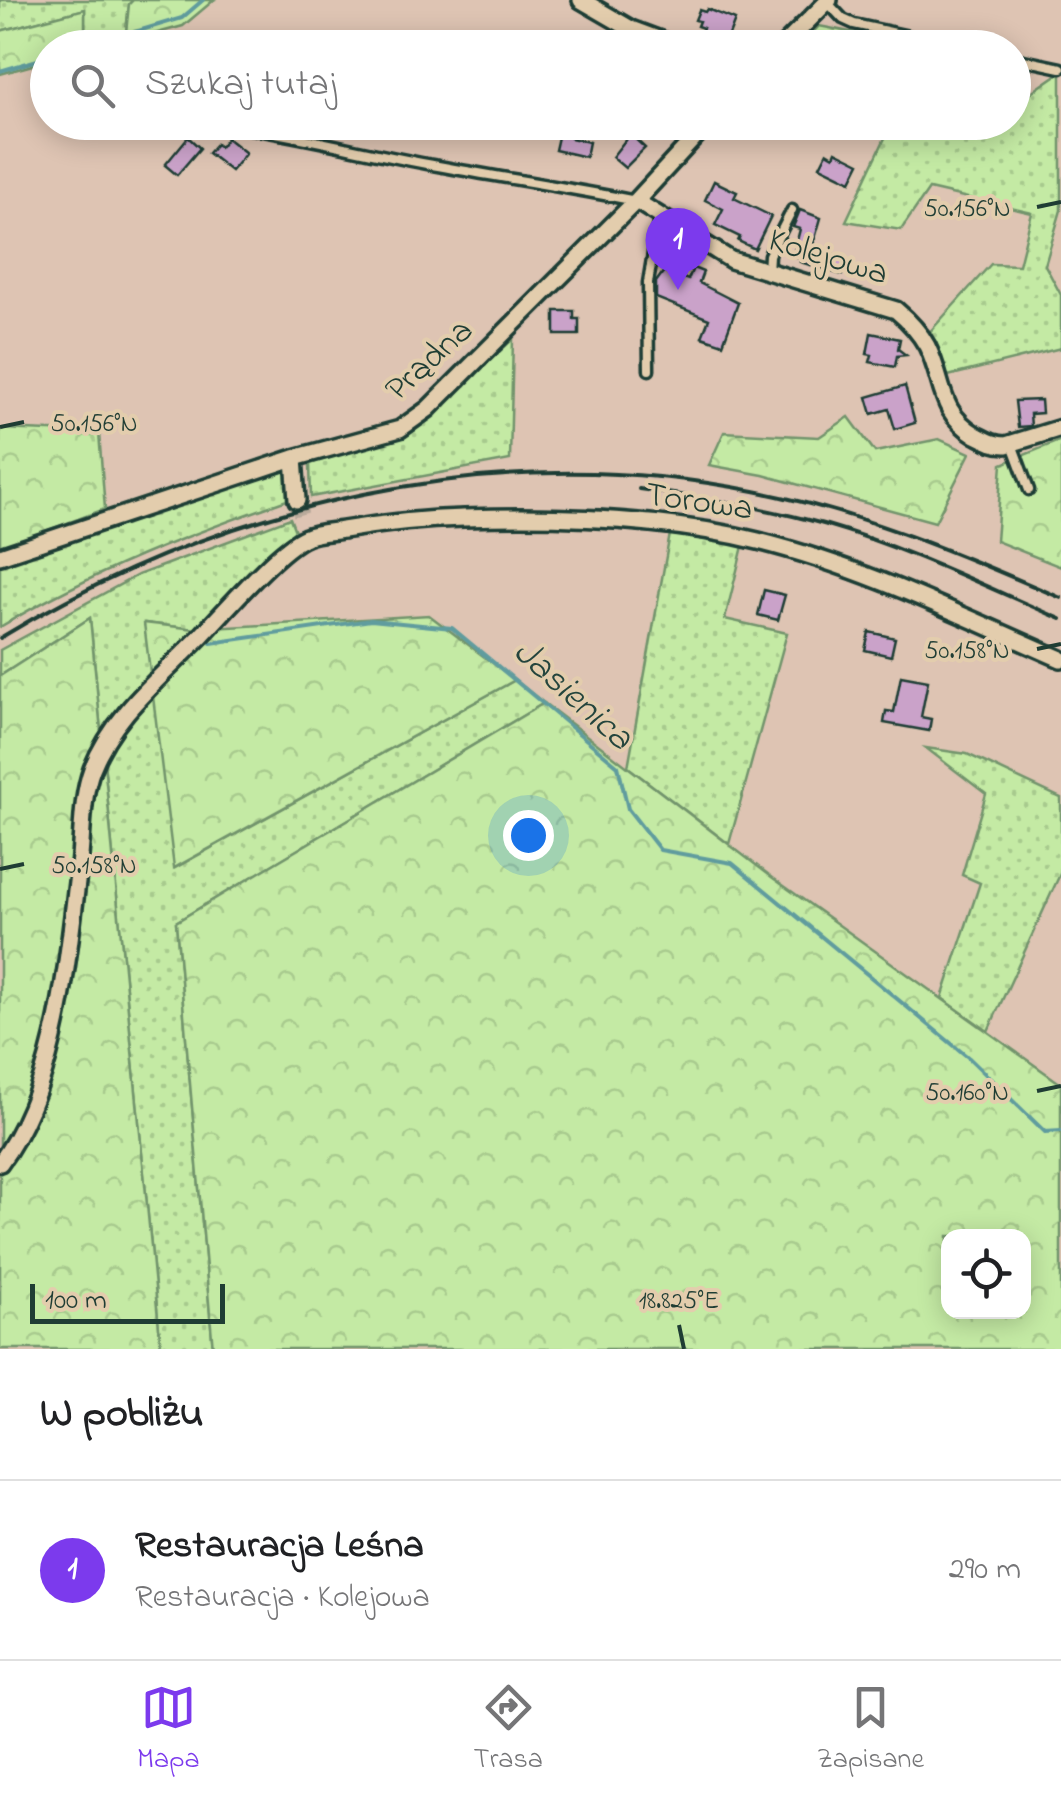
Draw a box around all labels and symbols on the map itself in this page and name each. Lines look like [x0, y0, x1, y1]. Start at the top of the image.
text: 50.156°N [923, 192, 1011, 228]
pin: 1 [646, 208, 710, 290]
street label: Kolejowa [762, 216, 894, 300]
street label: Prądna [374, 307, 486, 415]
text: 50.156°N [50, 407, 138, 443]
street label: Torowa [642, 470, 756, 536]
water label: Jasienica [499, 627, 645, 766]
text: 50.158°N [924, 634, 1010, 670]
your location [503, 810, 554, 861]
text: 50.158°N [51, 849, 137, 885]
text: 50.160°N [925, 1076, 1009, 1112]
scale bar [30, 1279, 225, 1324]
text: 18.825°E [639, 1284, 719, 1320]

